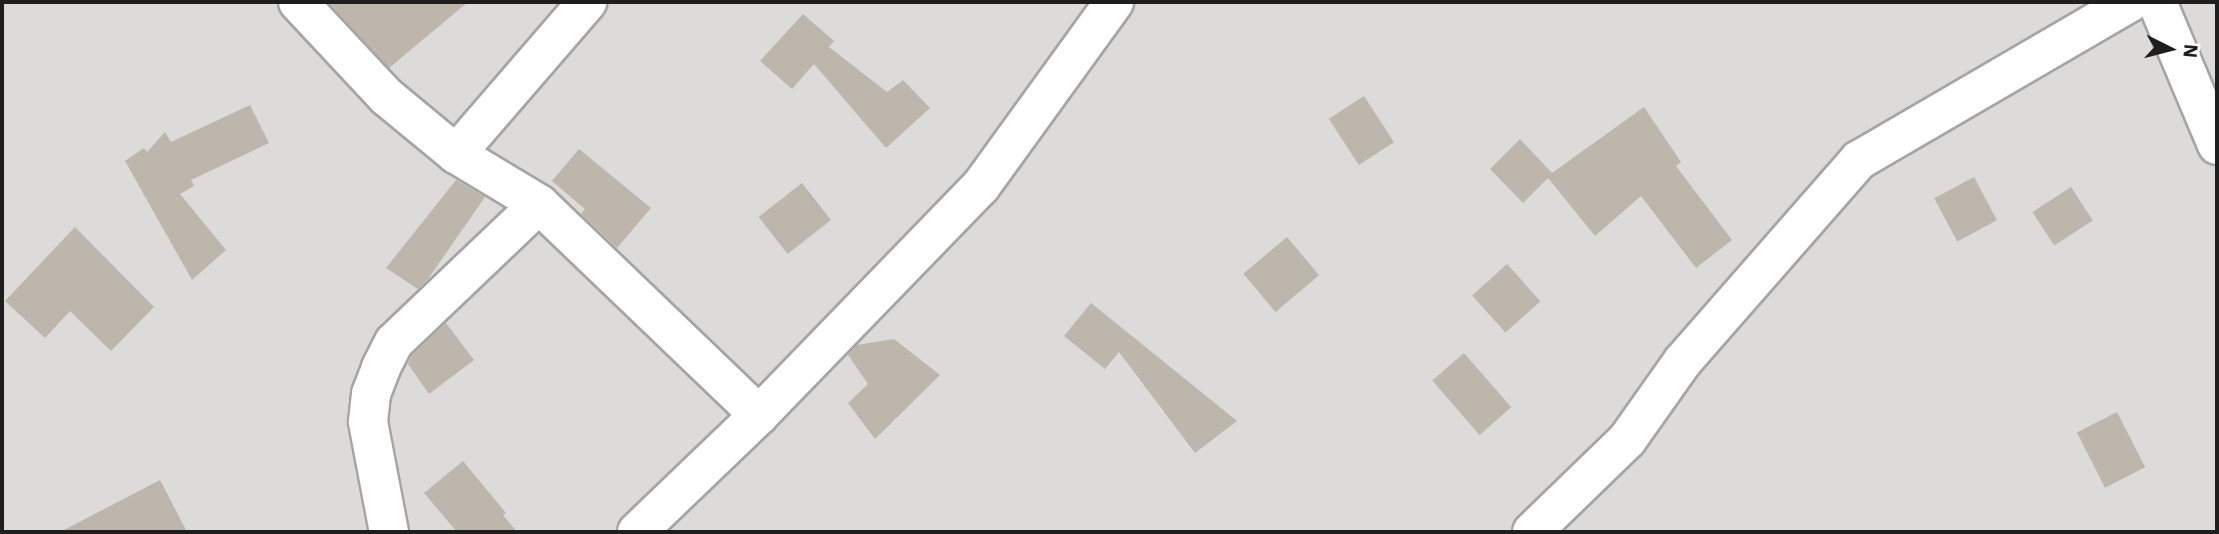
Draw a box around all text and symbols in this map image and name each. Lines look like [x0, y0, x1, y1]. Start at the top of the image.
north arrow [2135, 14, 2205, 84]
text: N [2178, 43, 2204, 59]

